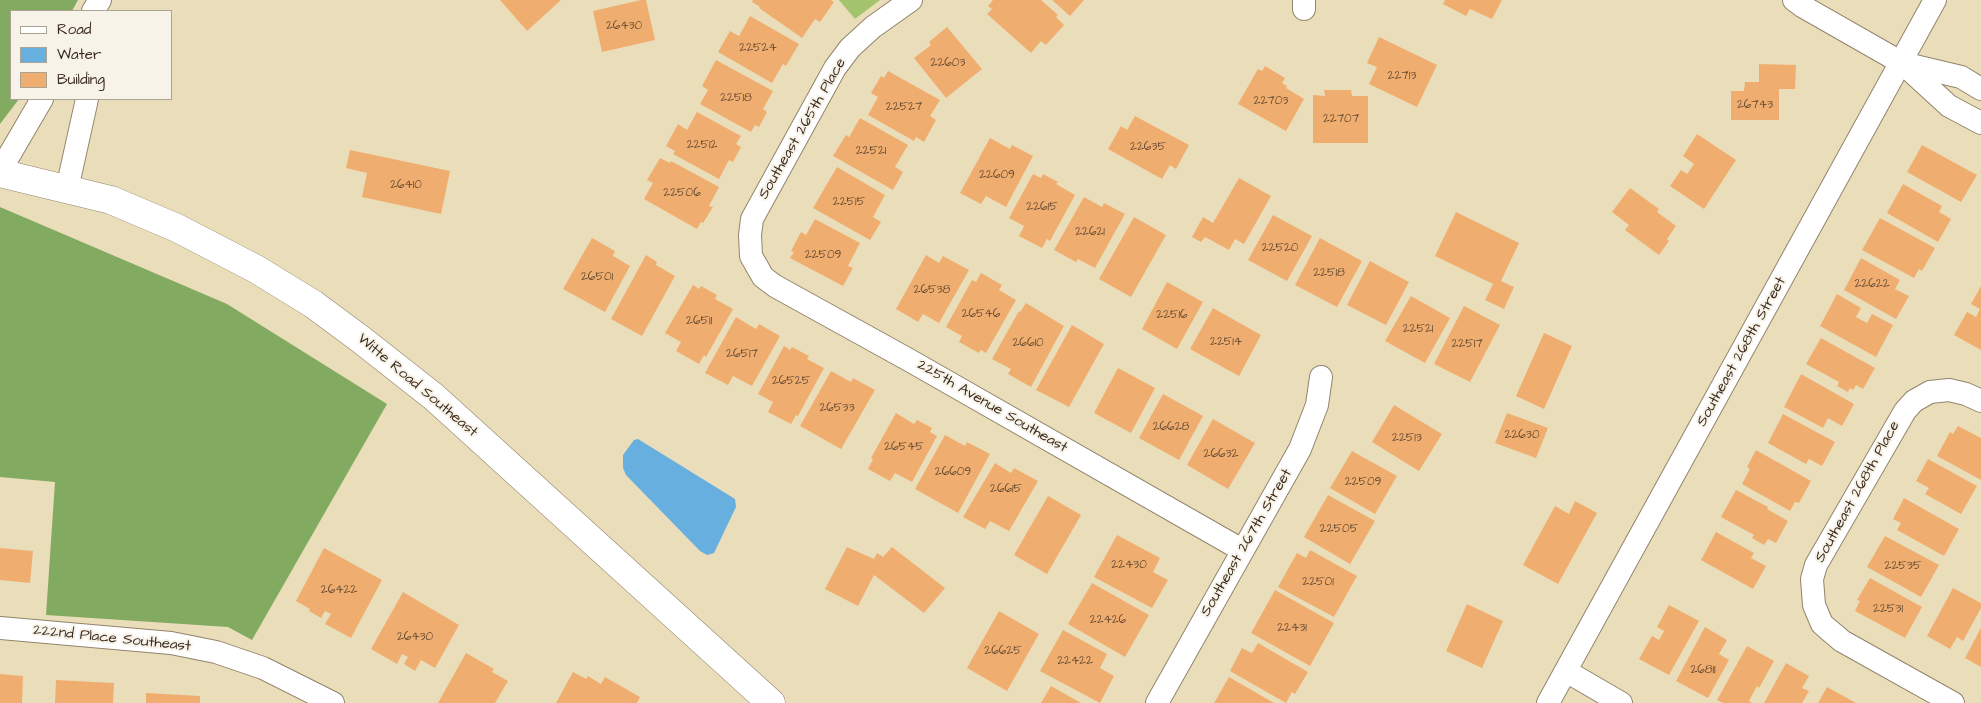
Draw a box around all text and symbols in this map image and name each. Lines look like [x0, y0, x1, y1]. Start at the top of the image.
legend [10, 10, 172, 100]
text: Road [57, 19, 91, 40]
house number: 26430 [606, 19, 642, 33]
house number: 22524 [739, 41, 777, 55]
text: Water [57, 44, 101, 65]
street label: Southeast 265th Place [755, 55, 851, 203]
house number: 22603 [931, 56, 965, 70]
text: Building [57, 69, 105, 90]
house number: 22713 [1388, 69, 1416, 83]
house number: 22518 [720, 91, 752, 105]
house number: 22703 [1254, 94, 1288, 108]
house number: 26743 [1737, 98, 1773, 112]
house number: 22527 [886, 100, 922, 114]
house number: 22707 [1323, 112, 1359, 126]
house number: 22512 [687, 138, 717, 152]
house number: 22635 [1130, 140, 1166, 154]
house number: 22521 [856, 144, 886, 158]
house number: 22609 [979, 168, 1015, 182]
house number: 26410 [390, 178, 422, 192]
house number: 22506 [663, 186, 701, 200]
house number: 22515 [833, 195, 865, 209]
house number: 22615 [1026, 200, 1058, 214]
house number: 22621 [1075, 225, 1105, 239]
house number: 22520 [1262, 241, 1298, 255]
house number: 22509 [805, 248, 841, 262]
house number: 22518 [1313, 266, 1345, 280]
house number: 26501 [581, 270, 613, 284]
street label: Southeast 268th Street [1693, 274, 1791, 430]
house number: 22622 [1855, 277, 1889, 291]
house number: 26538 [914, 283, 950, 297]
house number: 26546 [962, 307, 1000, 321]
house number: 22516 [1156, 308, 1188, 322]
house number: 26511 [686, 314, 712, 328]
house number: 22521 [1403, 322, 1433, 336]
street label: Witte Road Southeast [353, 330, 481, 442]
house number: 22514 [1210, 335, 1242, 349]
house number: 26610 [1012, 336, 1044, 350]
house number: 22517 [1451, 337, 1483, 351]
house number: 26517 [726, 347, 758, 361]
street label: 225th Avenue Southeast [914, 357, 1070, 457]
house number: 26525 [772, 374, 810, 388]
house number: 26533 [819, 401, 855, 415]
street label: Southeast 268th Place [1812, 418, 1904, 566]
house number: 26628 [1153, 420, 1189, 434]
house number: 22630 [1505, 428, 1539, 442]
house number: 22513 [1392, 431, 1422, 445]
house number: 26545 [884, 440, 924, 454]
house number: 26632 [1204, 447, 1238, 461]
house number: 26609 [935, 465, 971, 479]
street label: Southeast 267th Street [1197, 466, 1297, 620]
house number: 22509 [1345, 475, 1381, 489]
house number: 26615 [990, 482, 1022, 496]
house number: 22505 [1320, 522, 1358, 536]
house number: 22430 [1111, 558, 1147, 572]
house number: 22535 [1885, 559, 1921, 573]
house number: 22501 [1302, 575, 1334, 589]
house number: 26422 [321, 583, 357, 597]
house number: 22531 [1873, 602, 1903, 616]
house number: 22426 [1090, 613, 1126, 627]
house number: 22431 [1277, 621, 1307, 635]
street label: 222nd Place Southeast [32, 622, 192, 656]
house number: 26430 [397, 630, 433, 644]
house number: 26625 [984, 644, 1022, 658]
house number: 22422 [1057, 654, 1093, 668]
house number: 26811 [1690, 663, 1716, 677]

